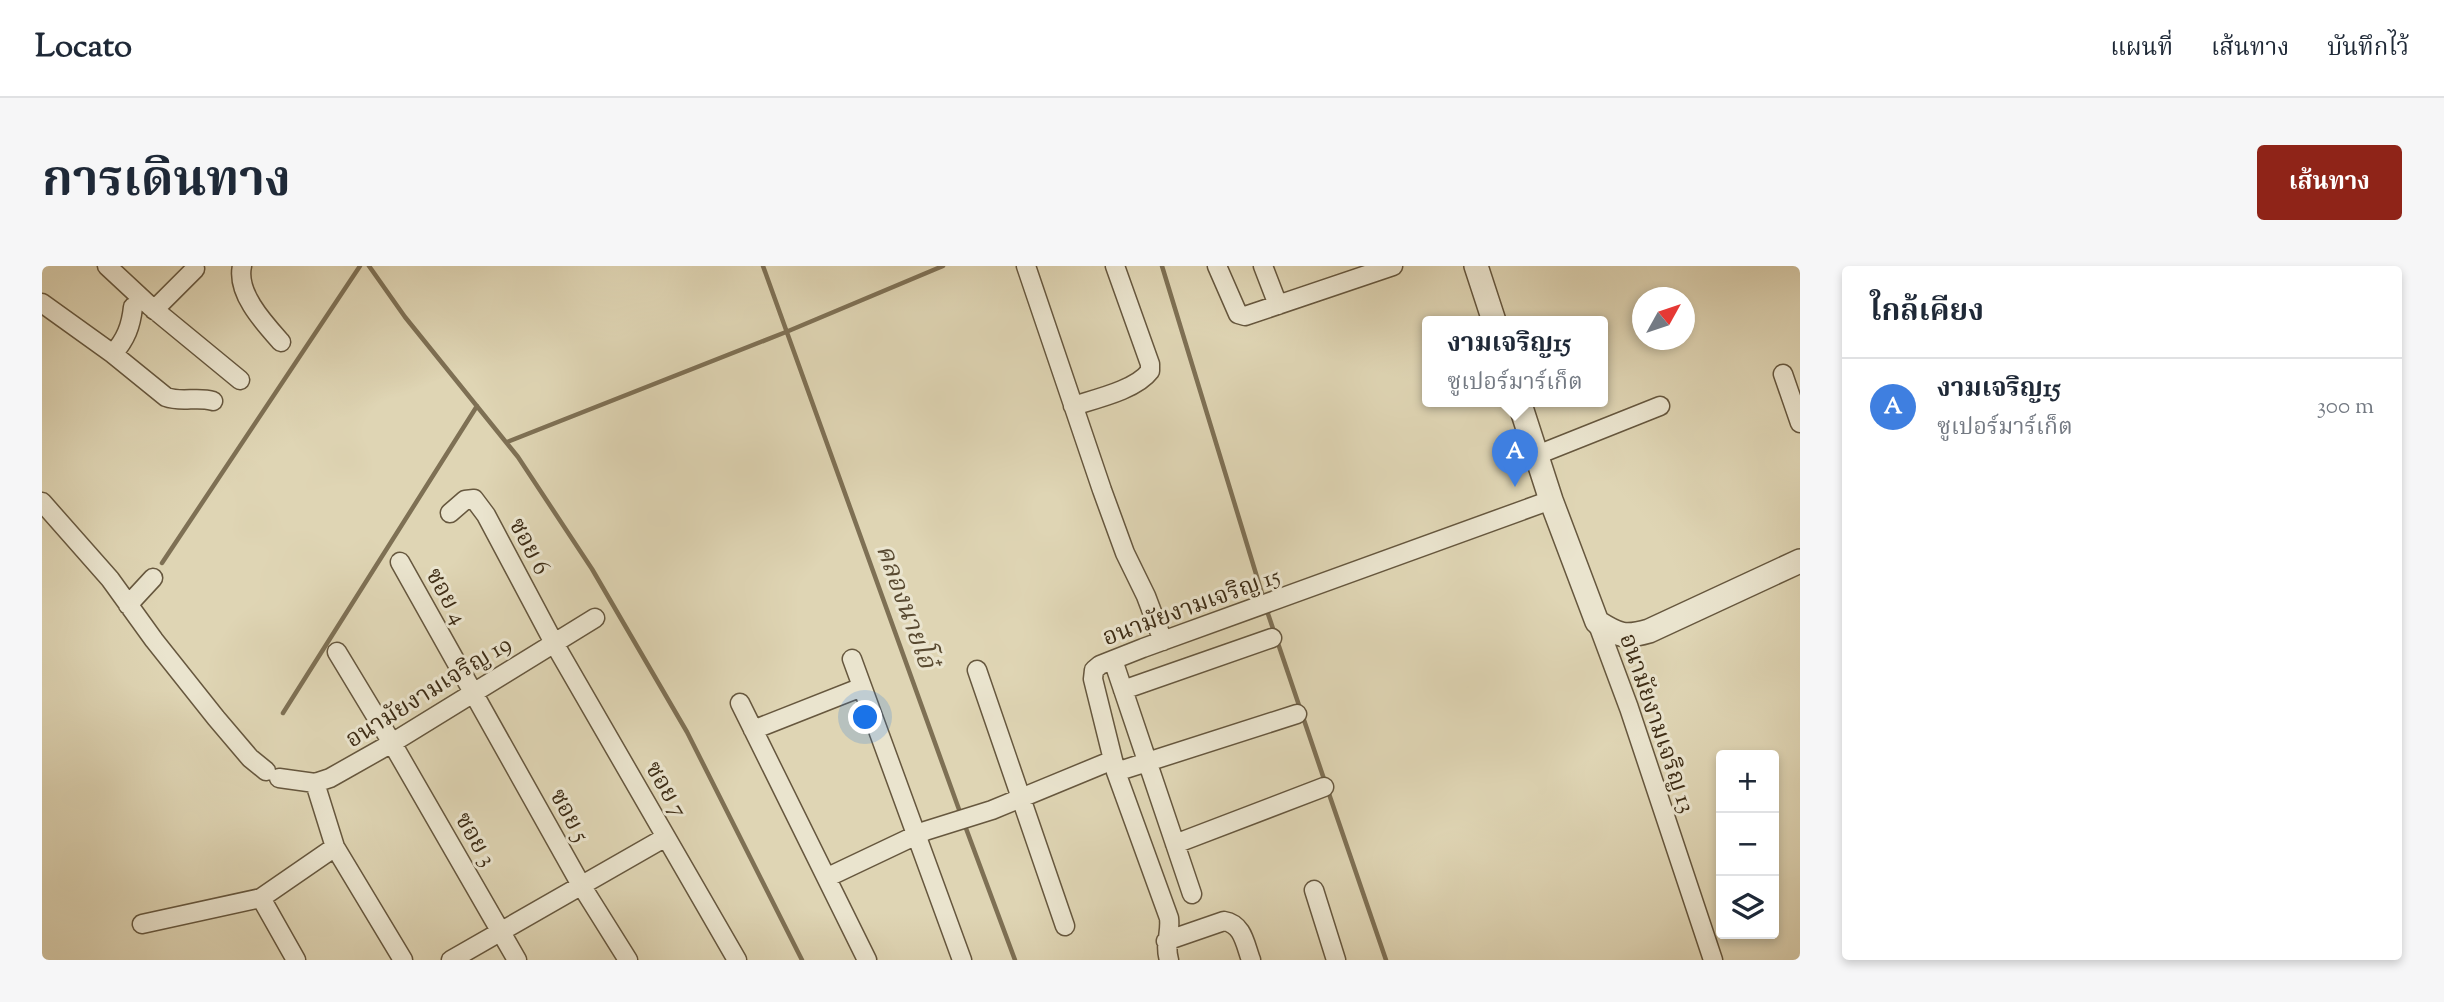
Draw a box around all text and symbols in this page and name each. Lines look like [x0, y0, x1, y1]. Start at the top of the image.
text: Locato [35, 24, 132, 72]
text: แผนที่ [2110, 32, 2173, 66]
text: เส้นทาง [2211, 32, 2289, 66]
text: บันทึกไว้ [2327, 32, 2409, 66]
button: เส้นทาง [2257, 145, 2402, 220]
text: การเดินทาง [42, 148, 291, 218]
north arrow [1632, 287, 1695, 350]
text: ใกล้เคียง [1870, 291, 1984, 334]
popup [1422, 316, 1608, 407]
text: งามเจริญ15 [1447, 326, 1571, 363]
text: ซูเปอร์มาร์เก็ต [1447, 367, 1583, 400]
text: งามเจริญ15 [1937, 371, 2061, 408]
text: A [1884, 391, 1902, 424]
text: 300 m [2317, 391, 2374, 424]
text: ซูเปอร์มาร์เก็ต [1937, 412, 2073, 445]
pin: A [1492, 429, 1538, 487]
street label: ซอย 6 [499, 513, 557, 581]
water label: คลองนายโอ๋ [865, 539, 947, 677]
street label: อนามัยงามเจริญ 15 [1098, 560, 1285, 656]
street label: ซอย 4 [416, 562, 475, 631]
street label: อนามัยงามเจริญ 19 [340, 628, 519, 757]
street label: อนามัยงามเจริญ 13 [1609, 629, 1703, 818]
your location [848, 700, 882, 734]
map controls [1716, 750, 1779, 939]
button: + [1716, 750, 1779, 813]
street label: ซอย 7 [636, 756, 695, 824]
street label: ซอย 5 [540, 783, 597, 849]
street label: ซอย 3 [445, 807, 503, 873]
button: − [1716, 813, 1779, 876]
button: layers [1716, 876, 1779, 939]

